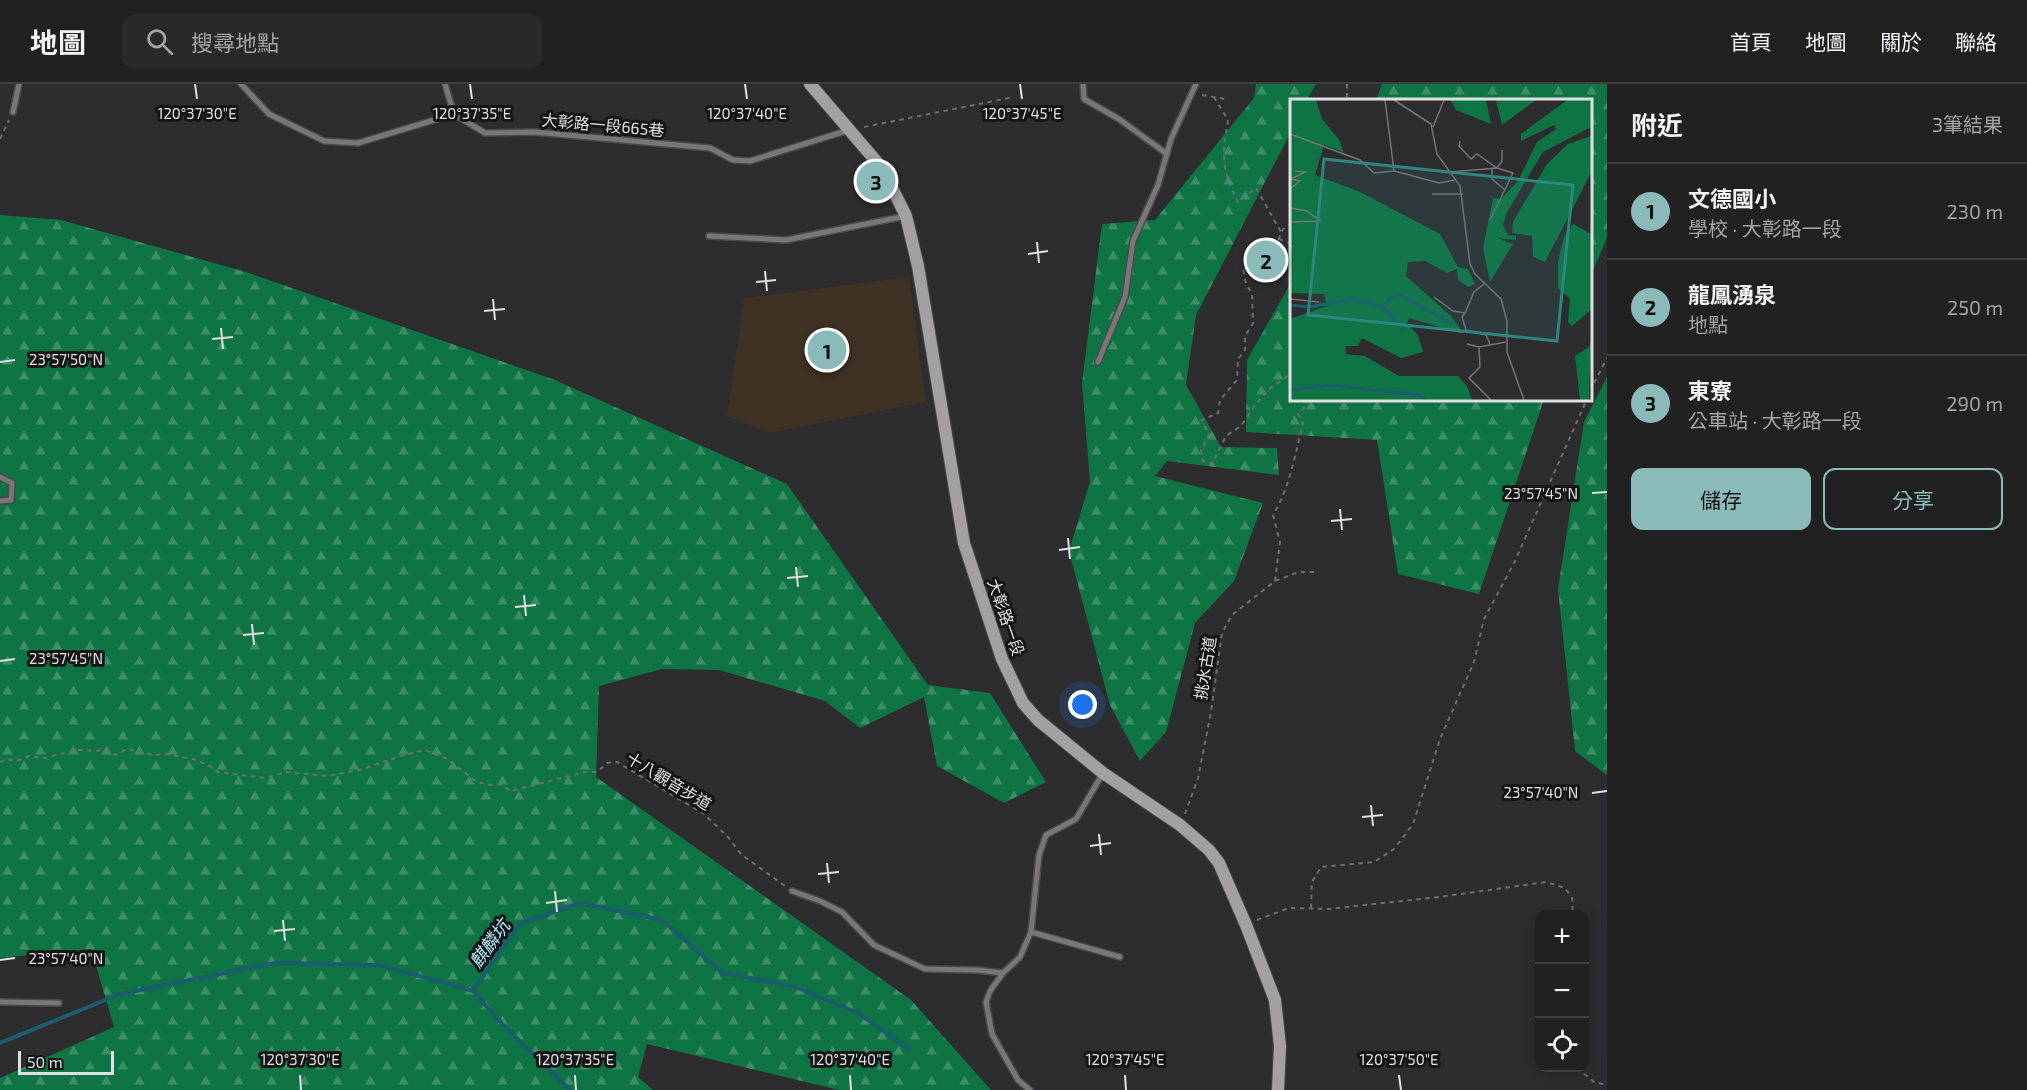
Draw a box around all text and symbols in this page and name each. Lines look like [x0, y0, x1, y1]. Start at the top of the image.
search box [122, 14, 542, 68]
text: 地圖 [30, 25, 86, 59]
icon: search [143, 25, 176, 58]
text: 搜尋地點 [191, 29, 279, 55]
text: 首頁 [1730, 29, 1772, 54]
text: 地圖 [1805, 29, 1847, 54]
text: 關於 [1880, 29, 1922, 54]
text: 聯絡 [1955, 29, 1997, 54]
inset map [1290, 99, 1592, 400]
text: 120°37'30"E [157, 104, 237, 122]
text: 120°37'35"E [433, 104, 511, 122]
text: 120°37'40"E [707, 104, 787, 122]
text: 120°37'45"E [983, 104, 1061, 122]
text: 附近 [1631, 109, 1683, 140]
street label: 大彰路一段665巷 [541, 110, 665, 139]
text: 3筆結果 [1932, 112, 2003, 136]
pin: 3 [856, 158, 896, 204]
text: 文德國小 [1688, 185, 1776, 211]
text: 1 [1646, 199, 1655, 223]
text: 230 m [1947, 199, 2003, 223]
text: 學校 · 大彰路一段 [1688, 216, 1842, 240]
pin: 2 [1246, 238, 1286, 282]
text: 龍鳳湧泉 [1688, 281, 1776, 307]
text: 2 [1645, 295, 1656, 319]
text: 250 m [1947, 295, 2003, 319]
text: 地點 [1688, 312, 1728, 336]
pin: 1 [808, 328, 846, 372]
text: 23°57'50"N [29, 350, 103, 368]
text: 東寮 [1688, 377, 1732, 403]
text: 3 [1645, 391, 1656, 415]
text: 290 m [1946, 391, 2003, 415]
text: 公車站 · 大彰路一段 [1688, 408, 1862, 432]
button: 儲存 [1631, 468, 1811, 530]
button: 分享 [1823, 468, 2003, 530]
text: 23°57'45"N [1504, 484, 1578, 502]
street label: 大彰路一段 [984, 576, 1028, 658]
street label: 挑水古道 [1190, 635, 1219, 701]
text: 23°57'45"N [29, 649, 103, 667]
your location [1068, 690, 1097, 719]
street label: 十八觀音步道 [623, 748, 715, 813]
text: 23°57'40"N [1504, 783, 1578, 801]
map controls [1535, 910, 1589, 1072]
button: + [1535, 910, 1589, 964]
water label: 麒麟坑 [464, 913, 516, 972]
text: 23°57'40"N [29, 949, 103, 967]
button: − [1535, 964, 1589, 1018]
button: locate [1535, 1018, 1589, 1072]
scale bar [18, 1048, 114, 1076]
text: 120°37'30"E [260, 1050, 340, 1068]
text: 120°37'35"E [536, 1050, 614, 1068]
text: 120°37'40"E [810, 1050, 890, 1068]
text: 120°37'45"E [1086, 1050, 1164, 1068]
text: 120°37'50"E [1360, 1050, 1438, 1068]
text: 50 m [27, 1052, 63, 1071]

